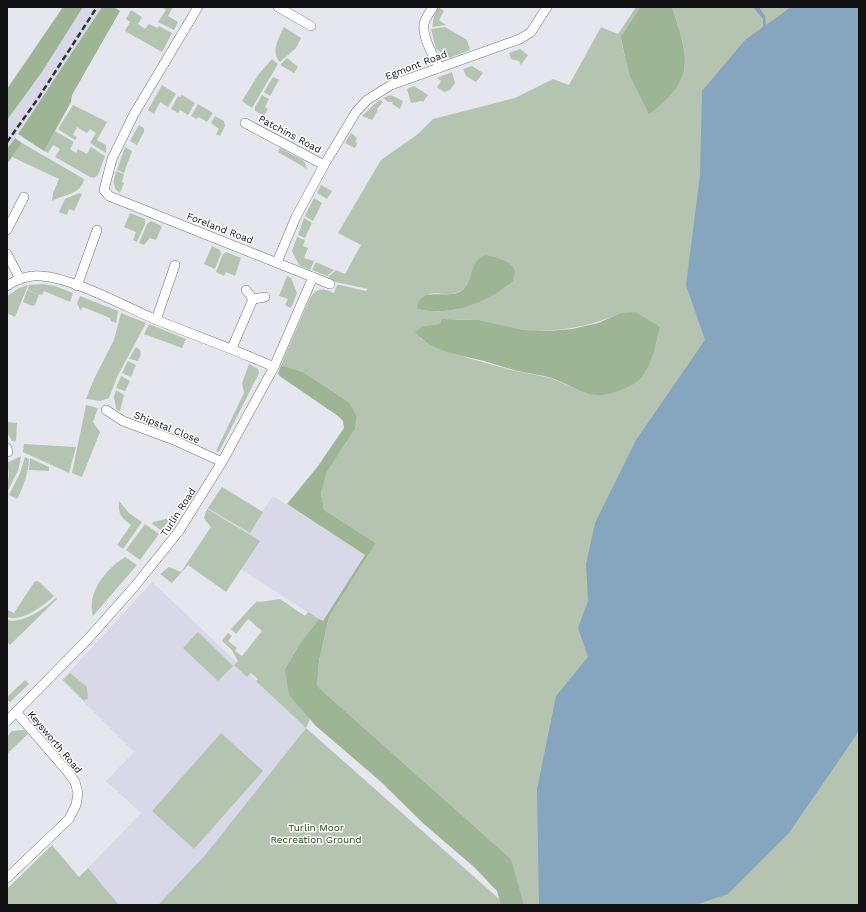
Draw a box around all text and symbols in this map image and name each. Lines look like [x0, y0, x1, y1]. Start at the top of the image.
street label: Egmont Road [384, 48, 448, 82]
street label: Patchins Road [257, 113, 323, 155]
street label: Foreland Road [185, 210, 255, 246]
street label: Shipstal Close [133, 409, 202, 445]
street label: Turlin Road [158, 486, 198, 538]
street label: Keysworth Road [26, 709, 84, 775]
park label: Turlin Moor Recreation Ground [270, 822, 362, 845]

